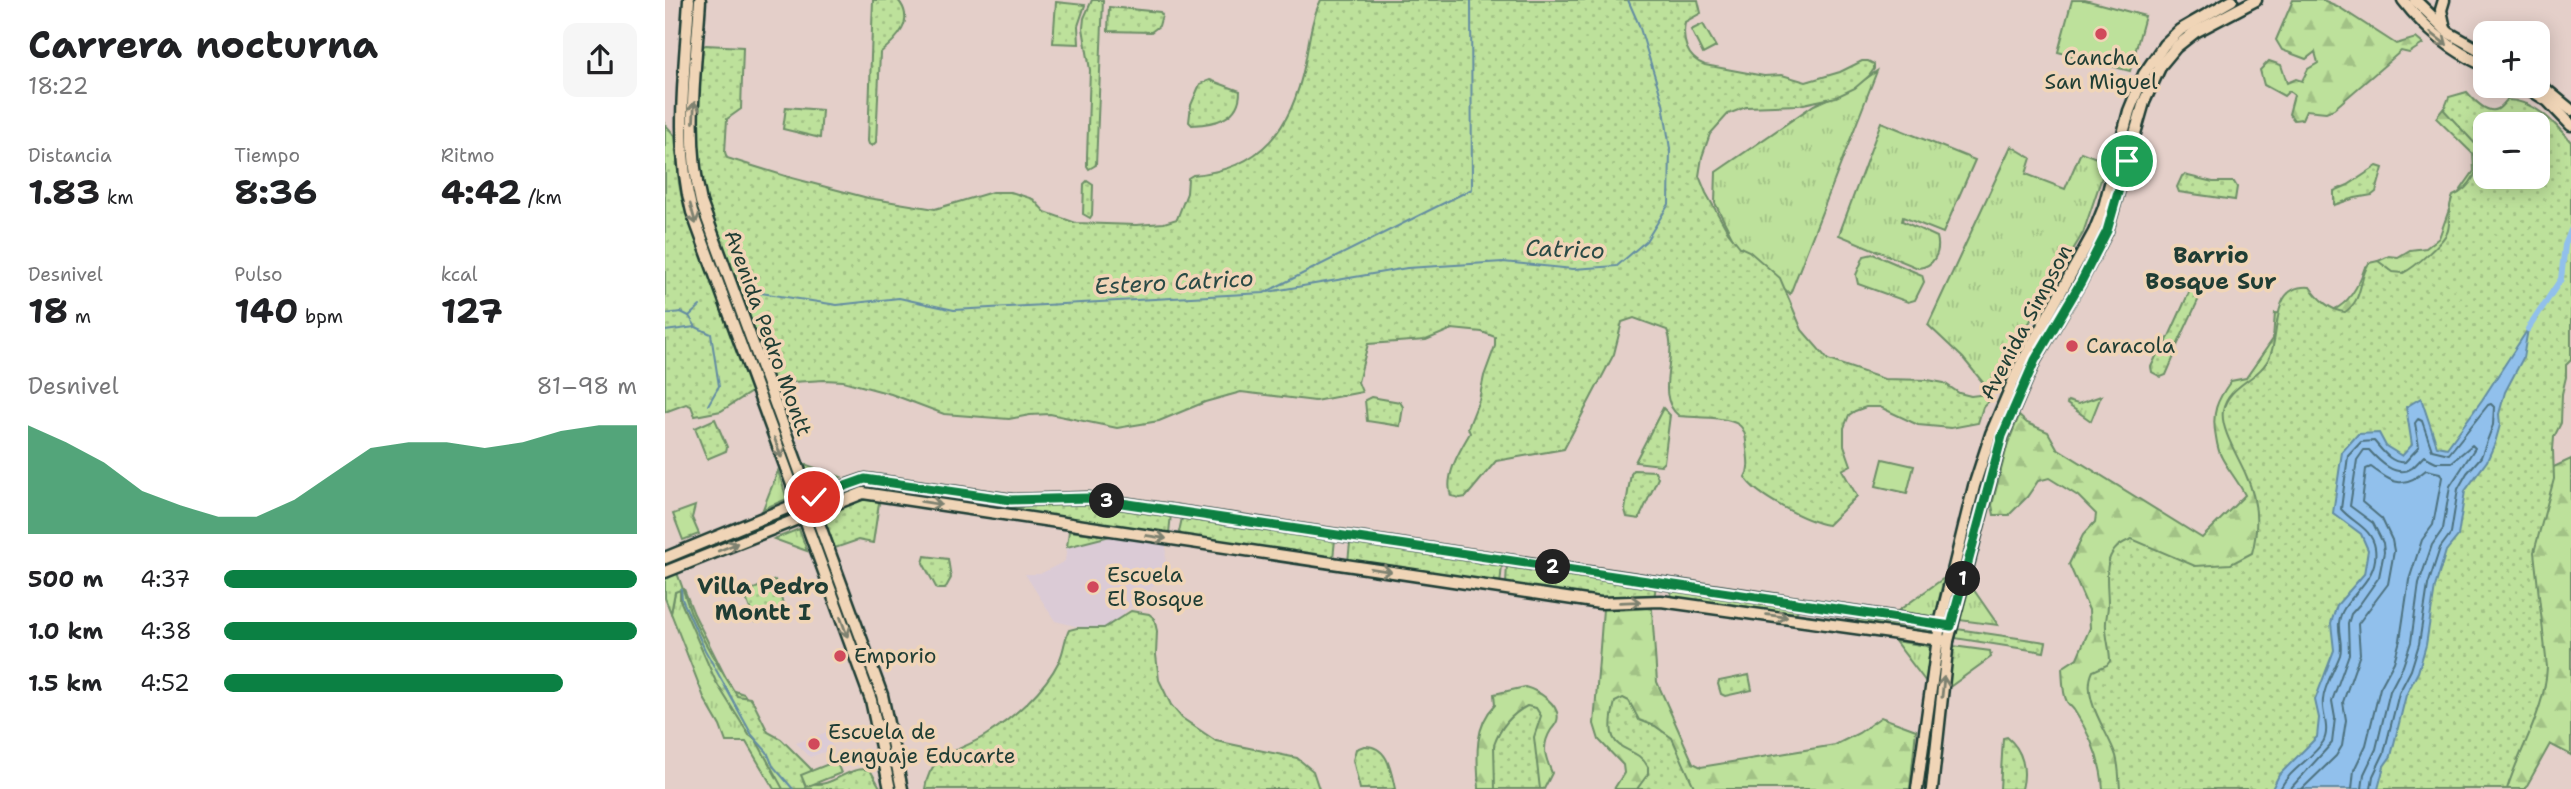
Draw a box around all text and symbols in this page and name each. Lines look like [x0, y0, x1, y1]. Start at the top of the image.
text: Carrera nocturna [28, 19, 378, 70]
map controls [2473, 21, 2550, 189]
button: + [2473, 21, 2550, 98]
button: share [563, 23, 637, 97]
marker: Cancha San Miguel [2093, 26, 2109, 42]
one-way arrow [2430, 31, 2448, 46]
place label: Cancha San Miguel [2044, 44, 2158, 96]
text: 18:22 [28, 71, 89, 101]
one-way arrow [687, 101, 700, 124]
button: − [2473, 112, 2550, 189]
pin [2097, 131, 2157, 191]
icon: arrive [2108, 142, 2146, 180]
text: Distancia [28, 143, 112, 168]
text: Tiempo [234, 143, 300, 168]
text: Ritmo [441, 143, 495, 168]
text: 1.83 [28, 168, 100, 215]
text: 8:36 [234, 168, 318, 215]
text: 4:42 [441, 168, 522, 215]
text: km [100, 185, 134, 210]
text: /km [522, 185, 562, 210]
one-way arrow [687, 203, 700, 225]
street label: Avenida Pedro Montt [718, 226, 818, 440]
water label: Catrico [1525, 233, 1605, 265]
street label: Avenida Simpson [1973, 239, 2079, 404]
district label: Barrio Bosque Sur [2145, 240, 2277, 296]
text: Desnivel [28, 262, 103, 287]
text: Pulso [234, 262, 283, 287]
text: kcal [441, 262, 478, 287]
water label: Estero Catrico [1094, 263, 1254, 301]
text: 18 [28, 287, 68, 334]
text: 140 [234, 287, 298, 334]
text: 127 [441, 287, 503, 334]
text: m [68, 304, 91, 329]
text: bpm [298, 304, 343, 329]
place label: Caracola [2086, 332, 2175, 360]
marker: Caracola [2064, 338, 2080, 354]
text: Desnivel [28, 371, 119, 401]
text: 81–98 m [537, 371, 637, 401]
one-way arrow [773, 436, 785, 458]
pin [784, 467, 844, 527]
icon: check [795, 478, 833, 516]
pin: 3 [1089, 484, 1125, 518]
text: 3 [1100, 488, 1113, 513]
one-way arrow [919, 497, 942, 510]
one-way arrow [1144, 530, 1167, 543]
one-way arrow [717, 539, 739, 552]
pin: 2 [1535, 550, 1571, 584]
text: 2 [1546, 554, 1559, 579]
place label: Escuela El Bosque [1107, 561, 1204, 613]
pin: 1 [1945, 562, 1981, 596]
text: 500 m [28, 564, 103, 594]
text: 4:37 [140, 564, 190, 594]
one-way arrow [1369, 564, 1392, 577]
text: 1 [1958, 566, 1967, 591]
district label: Villa Pedro Montt I [697, 571, 829, 627]
marker: Escuela El Bosque [1085, 579, 1101, 595]
one-way arrow [1618, 595, 1641, 608]
one-way arrow [1765, 610, 1788, 623]
one-way arrow [839, 615, 851, 637]
text: 1.0 km [28, 616, 103, 646]
text: 4:38 [140, 616, 192, 646]
place label: Emporio [854, 642, 937, 670]
marker: Emporio [832, 648, 848, 664]
text: 1.5 km [28, 668, 102, 698]
text: 4:52 [140, 668, 190, 698]
one-way arrow [1936, 676, 1949, 699]
place label: Escuela de Lenguaje Educarte [828, 718, 1016, 770]
marker: Escuela de Lenguaje Educarte [806, 736, 822, 752]

